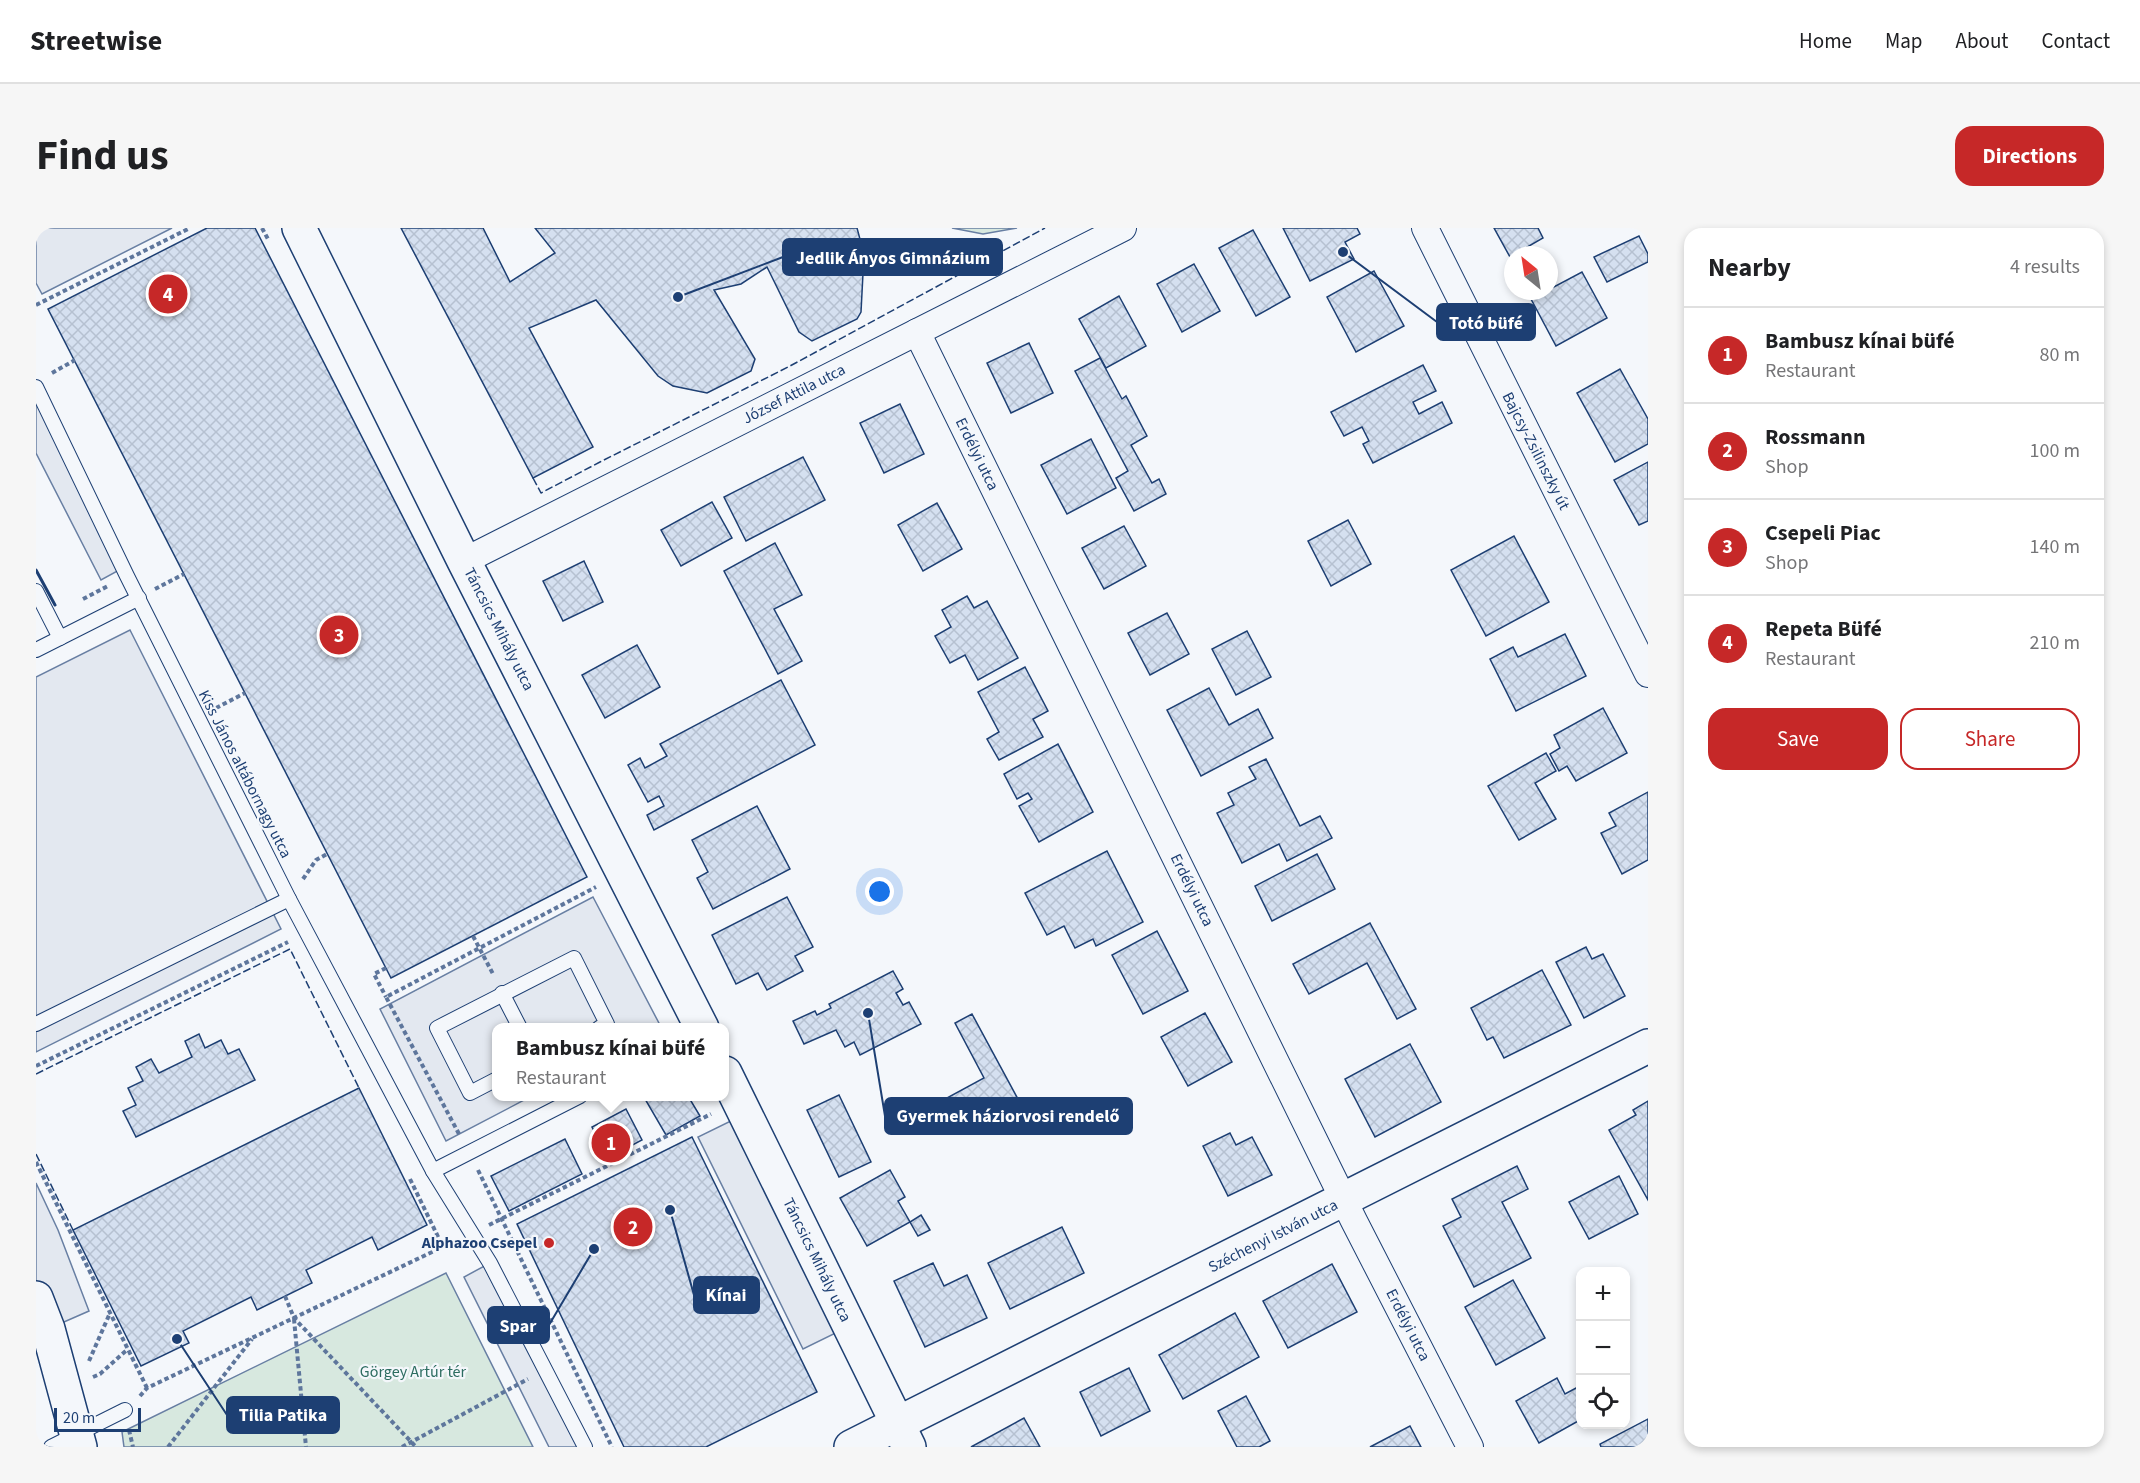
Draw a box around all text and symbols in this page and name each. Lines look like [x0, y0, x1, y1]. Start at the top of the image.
text: Streetwise [30, 21, 162, 61]
text: Home [1799, 26, 1852, 56]
text: Map [1885, 26, 1923, 56]
text: About [1956, 26, 2008, 56]
text: Contact [2041, 26, 2110, 56]
text: Find us [36, 126, 169, 186]
button: Directions [1955, 126, 2104, 186]
callout: Jedlik Ányos Gimnázium [783, 239, 1002, 275]
text: Jedlik Ányos Gimnázium [796, 246, 990, 271]
north arrow [1504, 246, 1558, 300]
text: Nearby [1708, 249, 1791, 286]
text: 4 results [2010, 253, 2080, 281]
pin: 4 [148, 272, 188, 316]
callout: Totó büfé [1437, 304, 1535, 340]
text: Totó büfé [1449, 311, 1523, 336]
text: Bambusz kínai büfé [1765, 325, 1955, 357]
text: 1 [1722, 341, 1733, 369]
text: 80 m [2040, 341, 2080, 369]
text: Restaurant [1765, 357, 1856, 385]
street label: József Attila utca [739, 359, 849, 429]
street label: Bajcsy-Zsilinszky út [1497, 388, 1576, 514]
street label: Erdélyi utca [950, 414, 1004, 494]
text: Rossmann [1765, 421, 1865, 453]
text: 2 [1722, 437, 1733, 465]
text: 100 m [2030, 437, 2080, 465]
text: Shop [1765, 453, 1809, 481]
text: Csepeli Piac [1765, 517, 1881, 549]
text: 3 [1722, 533, 1733, 561]
text: 140 m [2030, 533, 2080, 561]
text: Shop [1765, 549, 1809, 577]
street label: Táncsics Mihály utca [458, 564, 540, 694]
pin: 3 [320, 612, 358, 658]
text: Repeta Büfé [1765, 613, 1882, 645]
text: 4 [1722, 629, 1733, 657]
text: 210 m [2030, 629, 2080, 657]
text: Restaurant [1765, 645, 1856, 673]
street label: Kiss János altábornagy utca [193, 686, 297, 862]
button: Save [1708, 708, 1888, 770]
button: Share [1900, 708, 2080, 770]
street label: Erdélyi utca [1165, 850, 1219, 930]
your location [865, 877, 894, 906]
popup [492, 1023, 729, 1101]
text: Bambusz kínai büfé [516, 1032, 705, 1064]
text: Restaurant [516, 1064, 606, 1092]
callout: Gyermek háziorvosi rendelő [885, 1098, 1132, 1134]
text: Gyermek háziorvosi rendelő [897, 1104, 1119, 1129]
pin: 1 [592, 1120, 630, 1166]
street label: Táncsics Mihály utca [777, 1194, 857, 1326]
street label: Széchenyi István utca [1204, 1194, 1342, 1278]
pin: 2 [614, 1204, 652, 1250]
place label: Alphazoo Csepel [421, 1232, 537, 1254]
marker: Alphazoo Csepel [542, 1236, 556, 1250]
map controls [1576, 1267, 1630, 1429]
button: + [1576, 1267, 1630, 1321]
callout: Kínai [694, 1277, 759, 1313]
text: Kínai [706, 1283, 746, 1308]
street label: Erdélyi utca [1380, 1285, 1436, 1365]
callout: Spar [488, 1307, 549, 1343]
text: Spar [500, 1314, 537, 1339]
button: − [1576, 1321, 1630, 1375]
park label: Görgey Artúr tér [360, 1361, 467, 1383]
button: locate [1576, 1375, 1630, 1429]
callout: Tilia Patika [227, 1397, 339, 1433]
text: Tilia Patika [239, 1403, 327, 1428]
scale bar [54, 1405, 141, 1432]
text: 20 m [63, 1407, 95, 1429]

